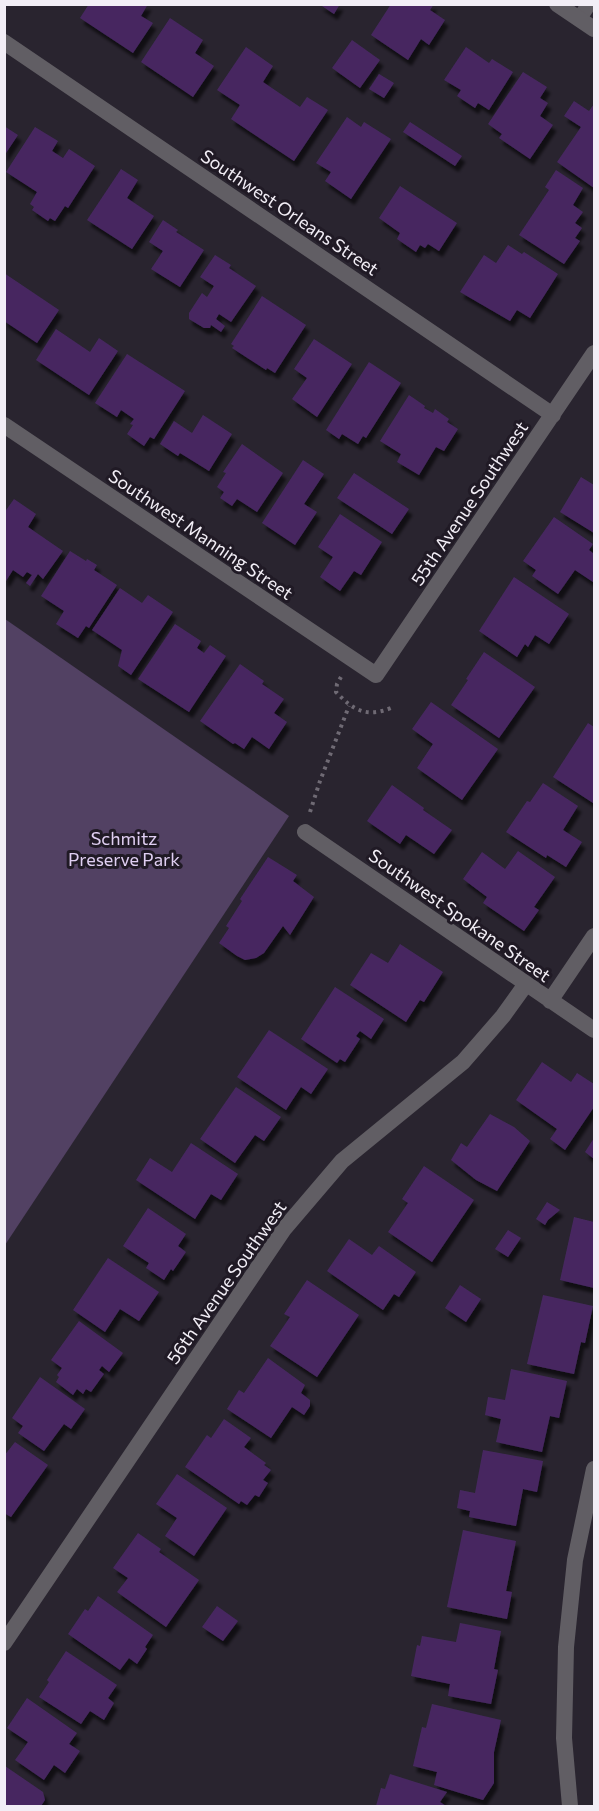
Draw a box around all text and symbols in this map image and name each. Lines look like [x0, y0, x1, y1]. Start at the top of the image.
street label: Southwest Orleans Street [197, 144, 383, 280]
street label: 55th Avenue Southwest [406, 417, 532, 589]
street label: Southwest Manning Street [105, 464, 297, 604]
park label: Schmitz Preserve Park [68, 827, 180, 870]
street label: Southwest Spokane Street [365, 844, 555, 986]
street label: 56th Avenue Southwest [161, 1196, 291, 1368]

